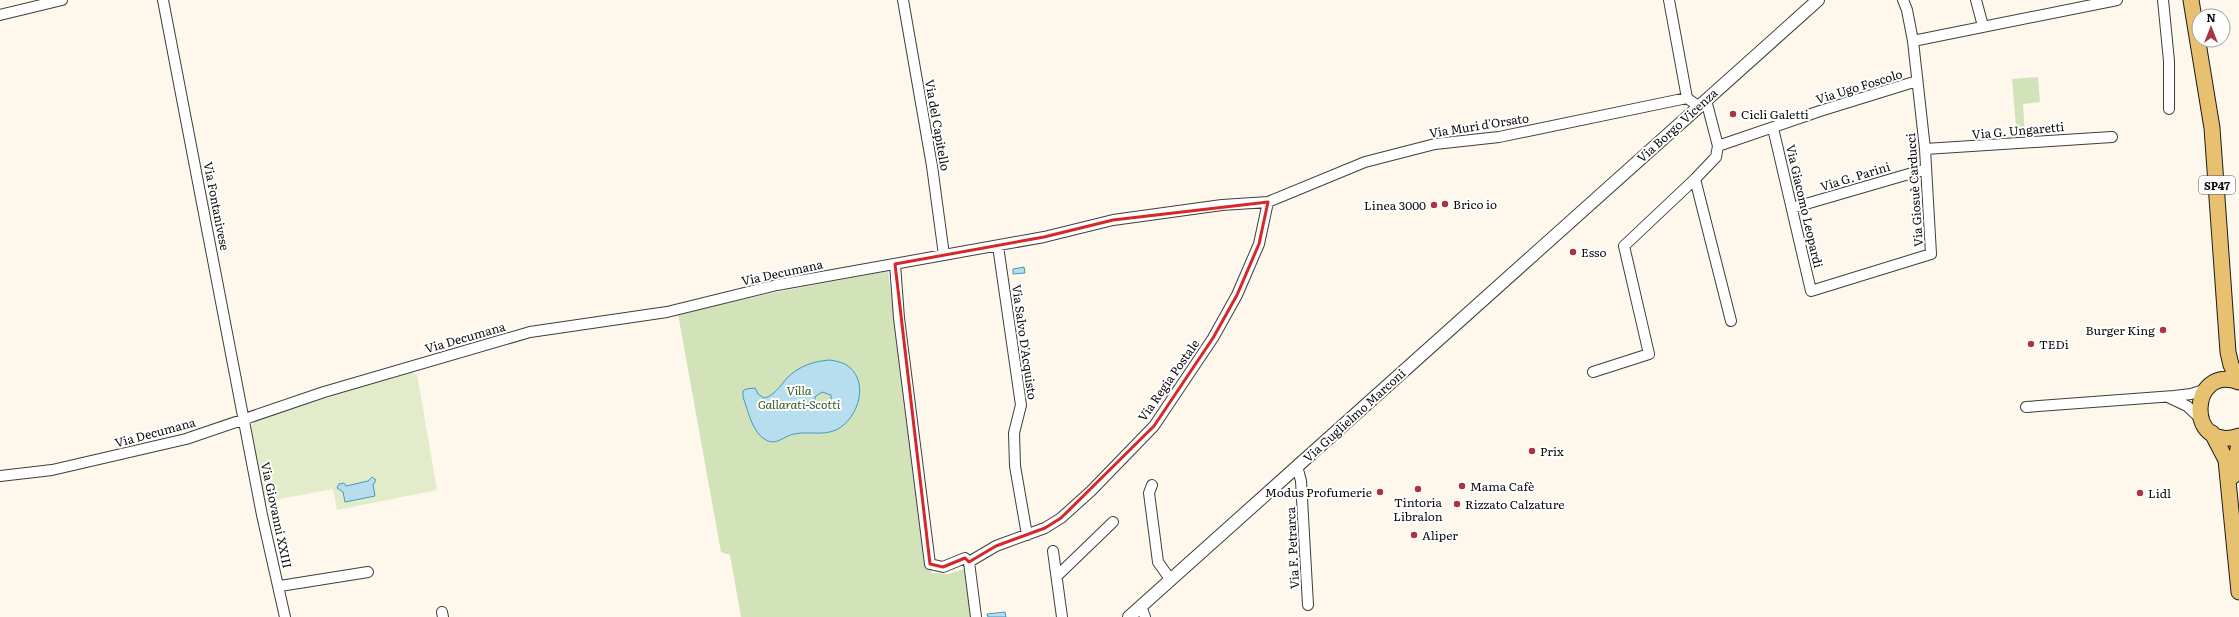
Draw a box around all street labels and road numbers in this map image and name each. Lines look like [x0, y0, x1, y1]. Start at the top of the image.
street label: Via Ugo Foscolo [1814, 64, 1904, 108]
street label: Via del Capitello [921, 78, 955, 172]
street label: Via Borgo Vicenza [1633, 84, 1722, 166]
street label: Via Muri d'Orsato [1428, 108, 1530, 142]
street label: Via G. Ungaretti [1971, 117, 2065, 143]
street label: Via Giosuè Carducci [1901, 133, 1927, 247]
street label: Via Giacomo Leopardi [1782, 142, 1828, 270]
street label: Via G. Parini [1818, 157, 1892, 195]
street label: Via Fontanivese [200, 160, 234, 252]
road number: SP47 [2199, 176, 2235, 194]
street label: Via Decumana [740, 254, 825, 289]
street label: Via Salvo D'Acquisto [1008, 283, 1042, 401]
street label: Via Decumana [423, 317, 508, 357]
street label: Via Regia Postale [1133, 335, 1203, 425]
street label: Via Guglielmo Marconi [1299, 364, 1409, 466]
street label: Via Decumana [113, 412, 198, 451]
street label: Via Giovanni XXIII [257, 460, 297, 570]
street label: Via F. Petrarca [1281, 506, 1303, 589]

